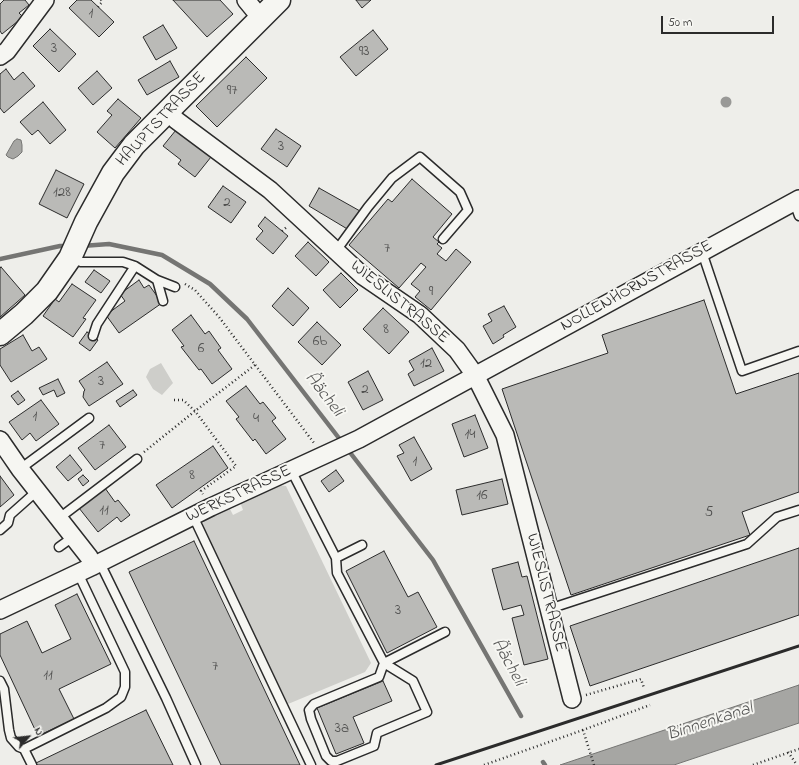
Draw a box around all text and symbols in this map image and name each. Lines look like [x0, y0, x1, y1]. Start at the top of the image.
house number: 1 [89, 6, 93, 24]
scale bar [663, 8, 776, 34]
text: 50 m [668, 14, 692, 32]
house number: 3 [51, 41, 57, 59]
house number: 93 [359, 44, 369, 62]
street label: HAUPTSTRASSE [113, 68, 211, 172]
house number: 97 [227, 83, 237, 101]
house number: 3 [278, 139, 284, 157]
house number: 128 [53, 185, 71, 203]
house number: 2 [223, 195, 231, 213]
street label: NOLLENHORNSTRASSE [557, 237, 717, 337]
house number: 7 [384, 241, 390, 259]
street label: WIESLISTRASSE [345, 257, 453, 349]
house number: 9 [429, 284, 433, 302]
house number: 8 [383, 322, 389, 340]
house number: 6b [313, 334, 327, 352]
house number: 6 [198, 341, 204, 359]
house number: 12 [420, 356, 432, 374]
water label: Äächeli [299, 368, 347, 422]
house number: 3 [98, 374, 104, 392]
house number: 2 [361, 382, 369, 400]
house number: 1 [33, 409, 37, 427]
house number: 4 [253, 411, 259, 429]
house number: 14 [465, 427, 475, 445]
house number: 7 [99, 438, 105, 456]
house number: 1 [413, 454, 417, 472]
street label: WERKSTRASSE [183, 462, 295, 528]
house number: 8 [189, 468, 195, 486]
house number: 16 [476, 488, 488, 506]
house number: 11 [99, 503, 109, 521]
house number: 5 [705, 505, 713, 523]
street label: WIESLISTRASSE [520, 532, 570, 654]
house number: 3 [395, 603, 401, 621]
water label: Äächeli [485, 635, 529, 691]
house number: 7 [212, 659, 218, 677]
house number: 11 [43, 668, 53, 686]
water label: Binnenkanal [664, 699, 756, 747]
north arrow [8, 717, 48, 757]
house number: 3a [335, 721, 349, 739]
text: N [30, 724, 47, 738]

